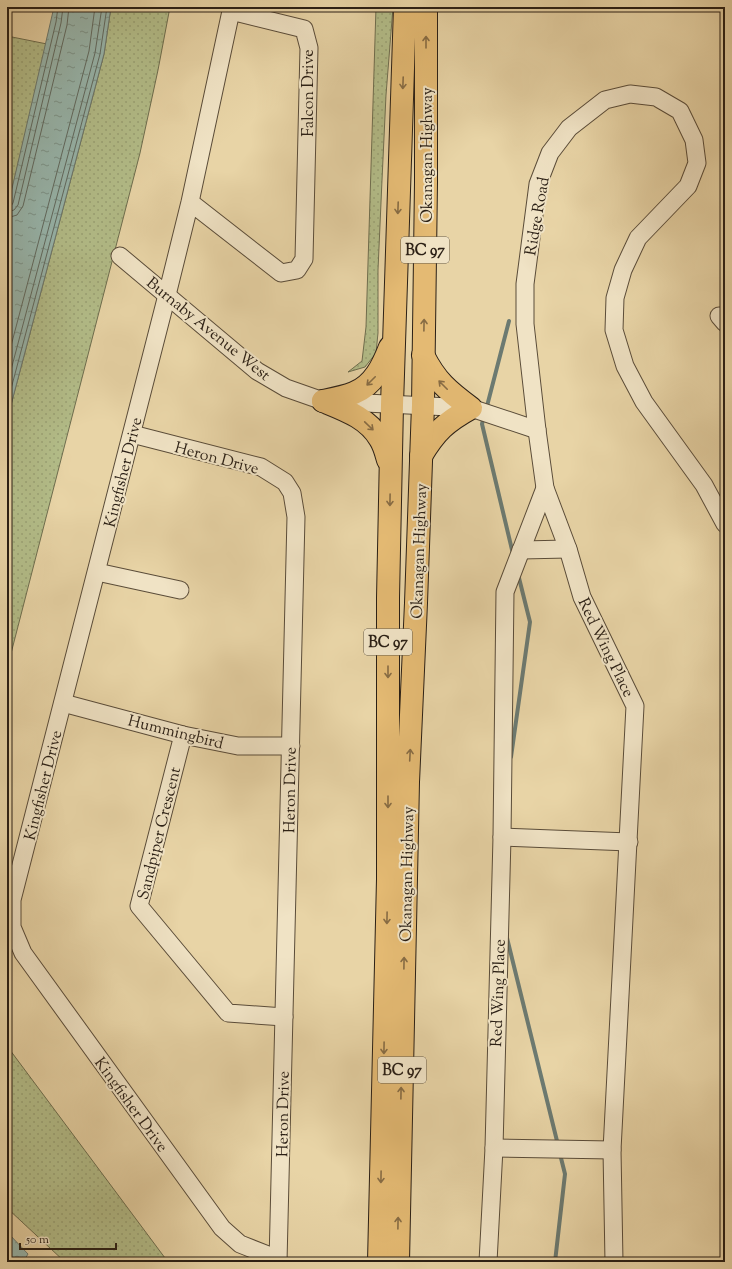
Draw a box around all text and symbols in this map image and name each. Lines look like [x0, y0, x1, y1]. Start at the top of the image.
one-way arrow [422, 36, 430, 49]
street label: Falcon Drive [298, 49, 321, 137]
one-way arrow [399, 76, 406, 89]
street label: Okanagan Highway [417, 87, 440, 223]
street label: Ridge Road [520, 175, 557, 258]
one-way arrow [394, 201, 402, 214]
road number: BC 97 [401, 237, 449, 263]
street label: Burnaby Avenue West [140, 273, 275, 388]
one-way arrow [420, 319, 428, 332]
one-way arrow [366, 376, 376, 386]
one-way arrow [439, 380, 448, 390]
street label: Kingfisher Drive [100, 415, 149, 530]
one-way arrow [365, 421, 374, 431]
street label: Heron Drive [172, 437, 261, 482]
street label: Okanagan Highway [407, 483, 434, 619]
one-way arrow [386, 493, 394, 506]
street label: Red Wing Place [571, 594, 639, 702]
road number: BC 97 [364, 629, 412, 655]
one-way arrow [384, 665, 392, 678]
street label: Hummingbird [125, 710, 226, 756]
street label: Kingfisher Drive [20, 728, 69, 843]
street label: Heron Drive [279, 747, 304, 833]
one-way arrow [406, 749, 413, 762]
street label: Sandpiper Crescent [133, 764, 188, 902]
one-way arrow [384, 795, 392, 808]
street label: Okanagan Highway [396, 806, 421, 942]
one-way arrow [383, 911, 391, 924]
street label: Red Wing Place [486, 939, 513, 1048]
one-way arrow [400, 957, 408, 970]
one-way arrow [380, 1041, 388, 1054]
street label: Kingfisher Drive [88, 1053, 172, 1158]
road number: BC 97 [378, 1057, 426, 1083]
street label: Heron Drive [272, 1071, 297, 1157]
one-way arrow [397, 1087, 405, 1100]
one-way arrow [377, 1170, 385, 1183]
one-way arrow [395, 1217, 402, 1230]
scale bar [20, 1225, 116, 1251]
text: 50 m [25, 1231, 49, 1249]

